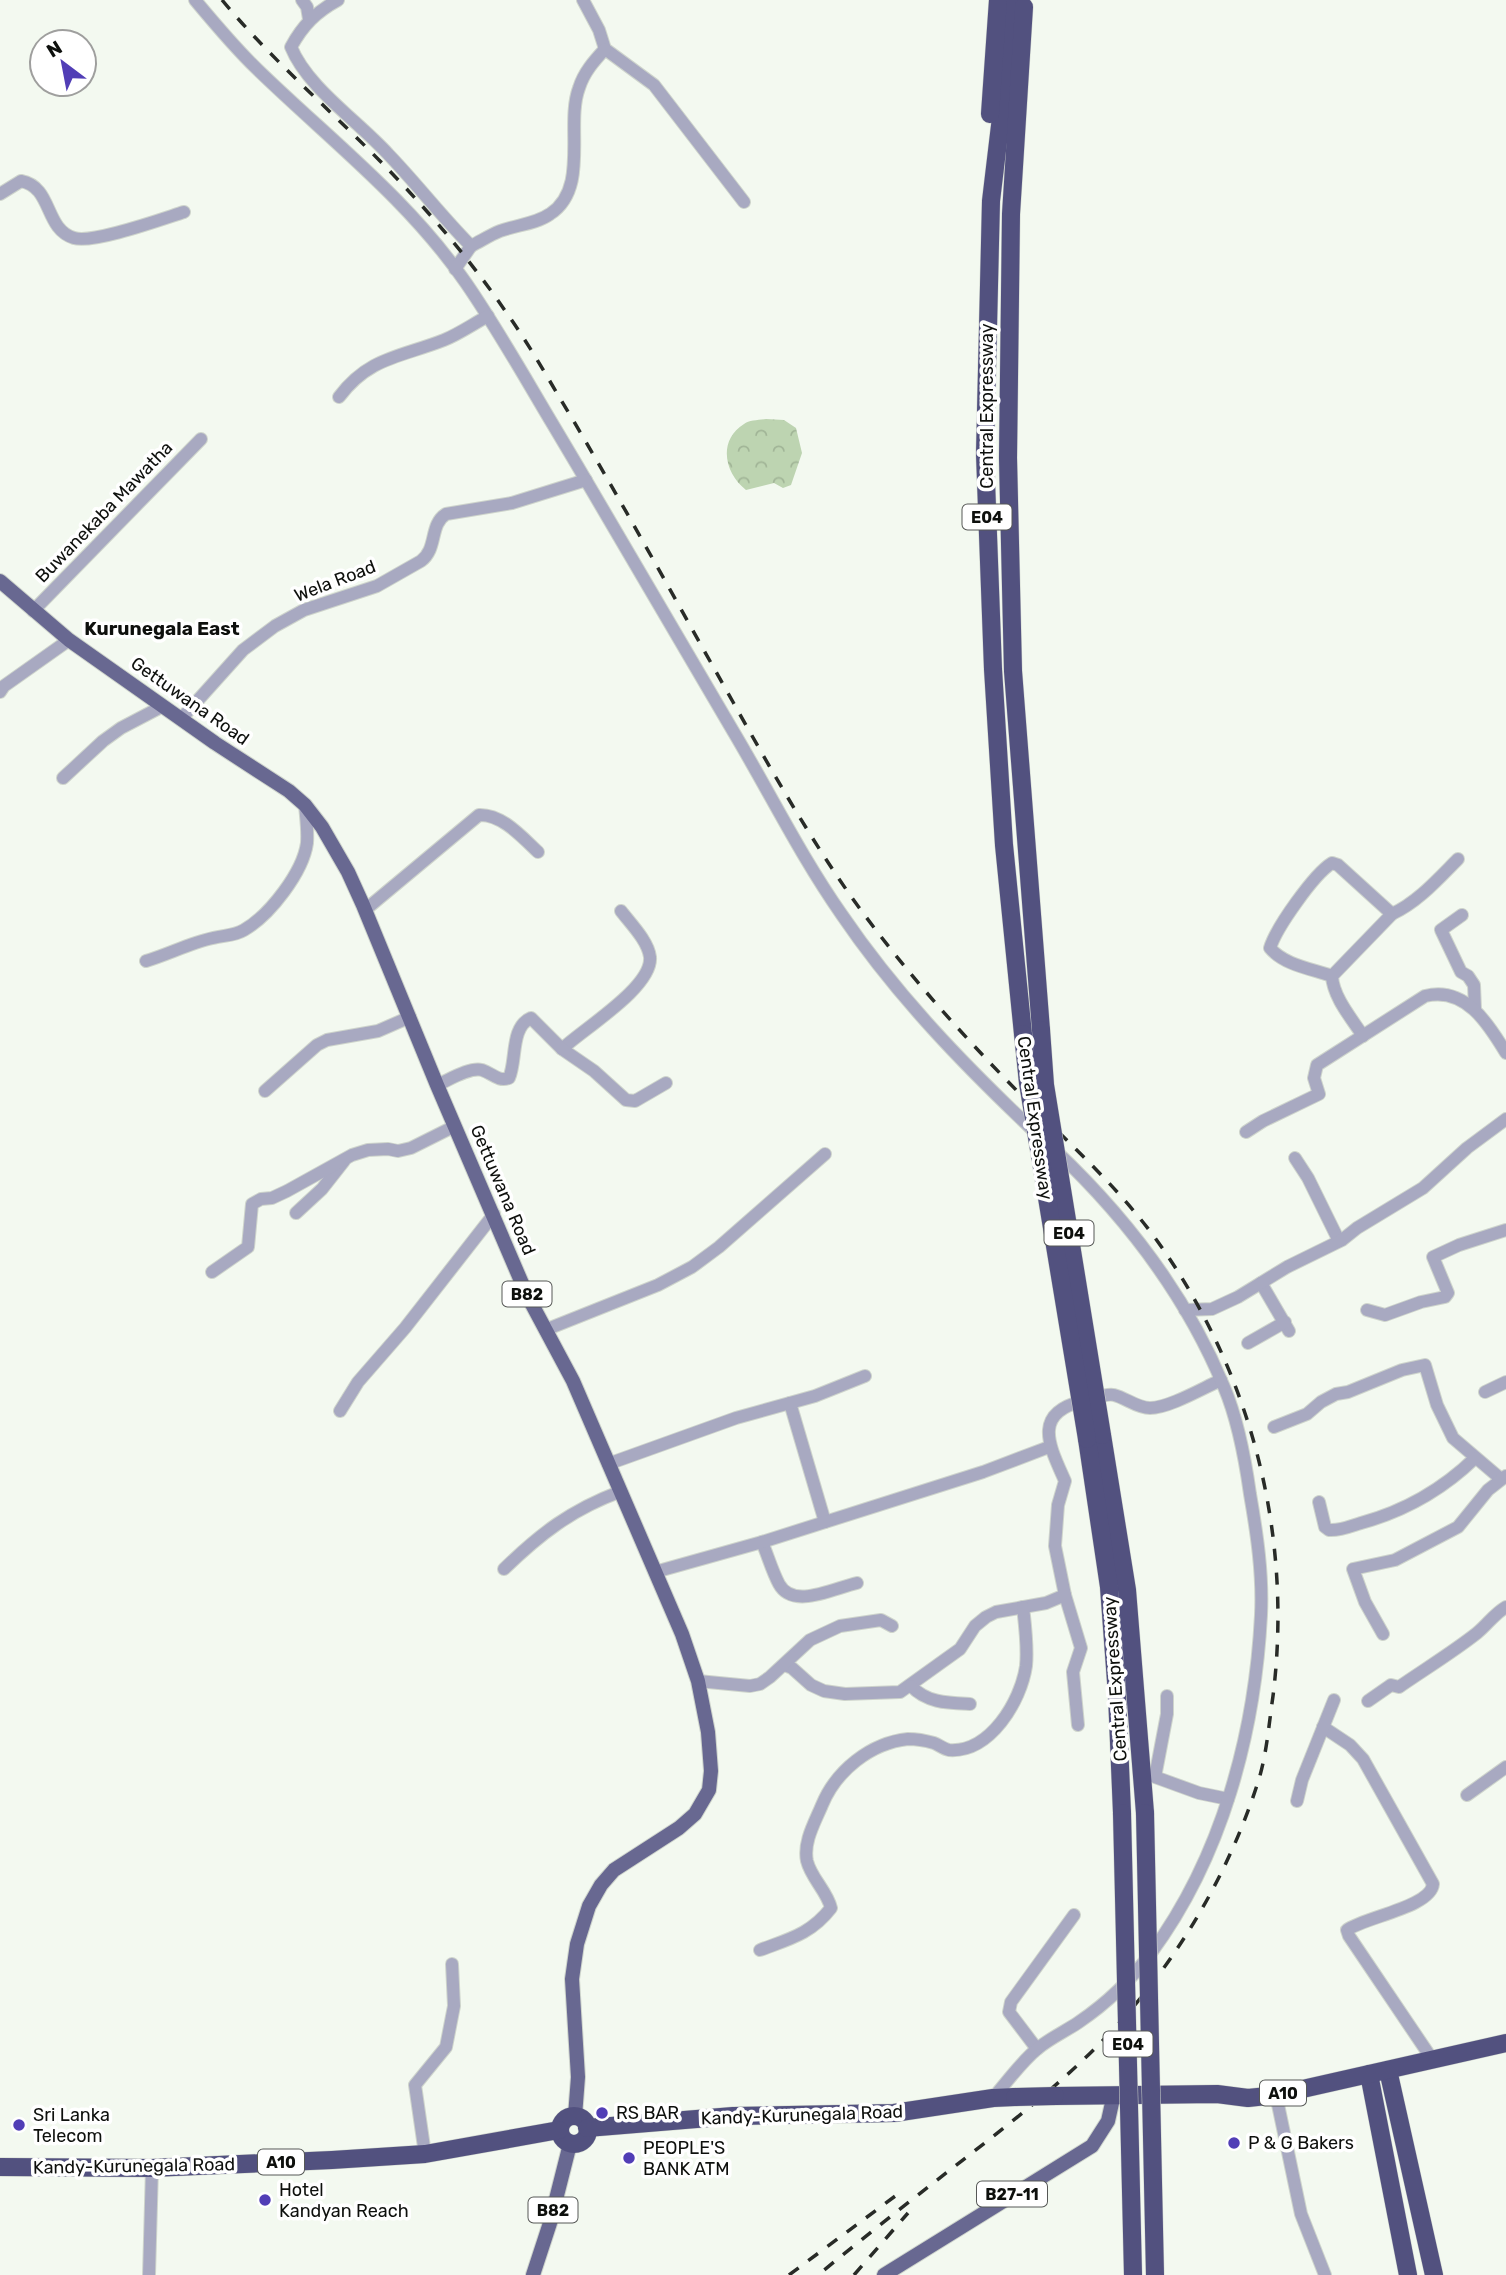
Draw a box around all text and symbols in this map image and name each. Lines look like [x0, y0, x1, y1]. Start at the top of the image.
north arrow [28, 28, 98, 98]
text: N [42, 36, 66, 62]
street label: Central Expressway [976, 323, 998, 489]
street label: Buwanekaba Mawatha [31, 437, 177, 587]
road number: E04 [962, 504, 1012, 530]
street label: Wela Road [291, 555, 379, 607]
district label: Kurunegala East [84, 617, 240, 640]
street label: Gettuwana Road [127, 652, 253, 750]
street label: Central Expressway [1013, 1035, 1057, 1201]
street label: Gettuwana Road [466, 1122, 540, 1258]
road number: E04 [1044, 1220, 1094, 1246]
road number: B82 [503, 1282, 552, 1306]
street label: Central Expressway [1098, 1596, 1132, 1762]
road number: E04 [1104, 2032, 1152, 2056]
road number: A10 [1260, 2080, 1306, 2106]
street label: Kandy-Kurunegala Road [701, 2100, 903, 2130]
place label: RS BAR [616, 2102, 679, 2124]
place label: Sri Lanka Telecom [33, 2104, 110, 2147]
marker: RS BAR [594, 2105, 610, 2121]
marker: Sri Lanka Telecom [11, 2117, 27, 2133]
place label: P & G Bakers [1248, 2132, 1354, 2154]
marker: P & G Bakers [1226, 2135, 1242, 2151]
place label: PEOPLE'S BANK ATM [643, 2137, 729, 2180]
road number: A10 [258, 2150, 304, 2174]
marker: PEOPLE'S BANK ATM [621, 2150, 637, 2166]
street label: Kandy-Kurunegala Road [33, 2153, 235, 2179]
place label: Hotel Kandyan Reach [279, 2179, 409, 2222]
road number: B27-11 [977, 2182, 1047, 2206]
marker: Hotel Kandyan Reach [257, 2192, 273, 2208]
road number: B82 [528, 2198, 578, 2222]

